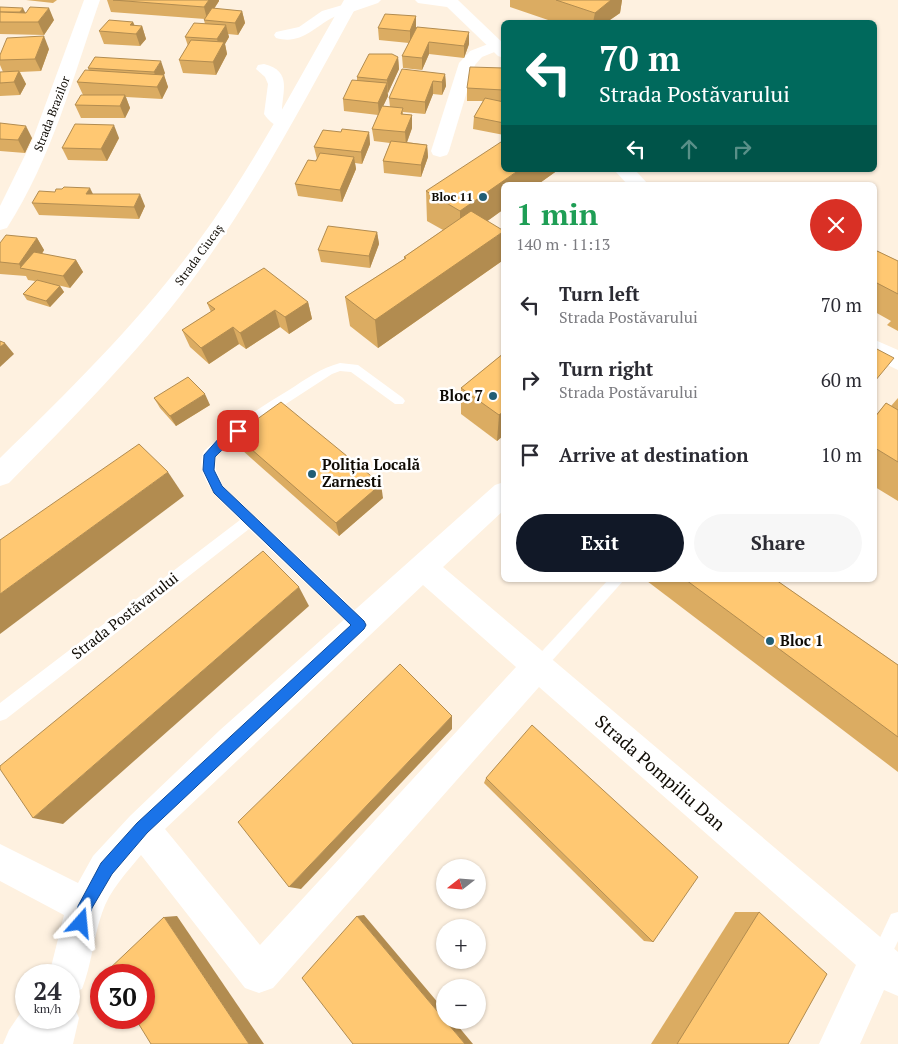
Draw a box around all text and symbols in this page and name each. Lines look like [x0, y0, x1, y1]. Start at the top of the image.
text: 70 m [599, 35, 680, 81]
icon: left [516, 40, 581, 105]
street label: Strada Brazilor [30, 74, 73, 154]
text: Strada Postăvarului [599, 79, 790, 108]
icon: left [622, 135, 650, 163]
icon: ahead [675, 135, 703, 163]
icon: right [728, 135, 756, 163]
place label: Bloc 11 [431, 189, 473, 204]
marker: Bloc 11 [477, 191, 489, 203]
text: 1 min [516, 194, 598, 234]
button: close [810, 199, 862, 251]
street label: Strada Ciucaș [171, 221, 227, 289]
text: 140 m · 11:13 [516, 233, 610, 255]
text: Turn left [559, 281, 640, 306]
icon: left [516, 291, 544, 319]
text: 70 m [821, 292, 862, 317]
text: Strada Postăvarului [559, 306, 698, 328]
text: Turn right [559, 356, 653, 381]
icon: right [516, 366, 544, 394]
text: 60 m [821, 367, 862, 392]
text: Strada Postăvarului [559, 381, 698, 403]
place label: Bloc 7 [440, 385, 483, 405]
marker: Bloc 7 [487, 390, 499, 402]
pin [217, 410, 259, 452]
icon: arrive [224, 417, 252, 445]
icon: arrive [516, 441, 544, 469]
text: Arrive at destination [559, 442, 748, 467]
text: 10 m [821, 442, 862, 467]
place label: Poliția Locală Zarnesti [322, 454, 421, 491]
marker: Poliția Locală Zarnesti [306, 468, 318, 480]
button: Exit [516, 514, 684, 572]
button: Share [694, 514, 862, 572]
street label: Strada Postăvarului [67, 567, 182, 663]
place label: Bloc 1 [780, 630, 823, 650]
marker: Bloc 1 [764, 635, 776, 647]
street label: Strada Pompiliu Dan [590, 709, 731, 836]
north arrow [436, 859, 486, 909]
map controls [436, 859, 486, 1029]
position arrow [54, 896, 106, 948]
button: + [436, 919, 486, 969]
speed limit sign: 30 [90, 964, 155, 1029]
text: 24 [33, 974, 62, 1007]
button: − [436, 979, 486, 1029]
text: km/h [34, 1001, 61, 1016]

